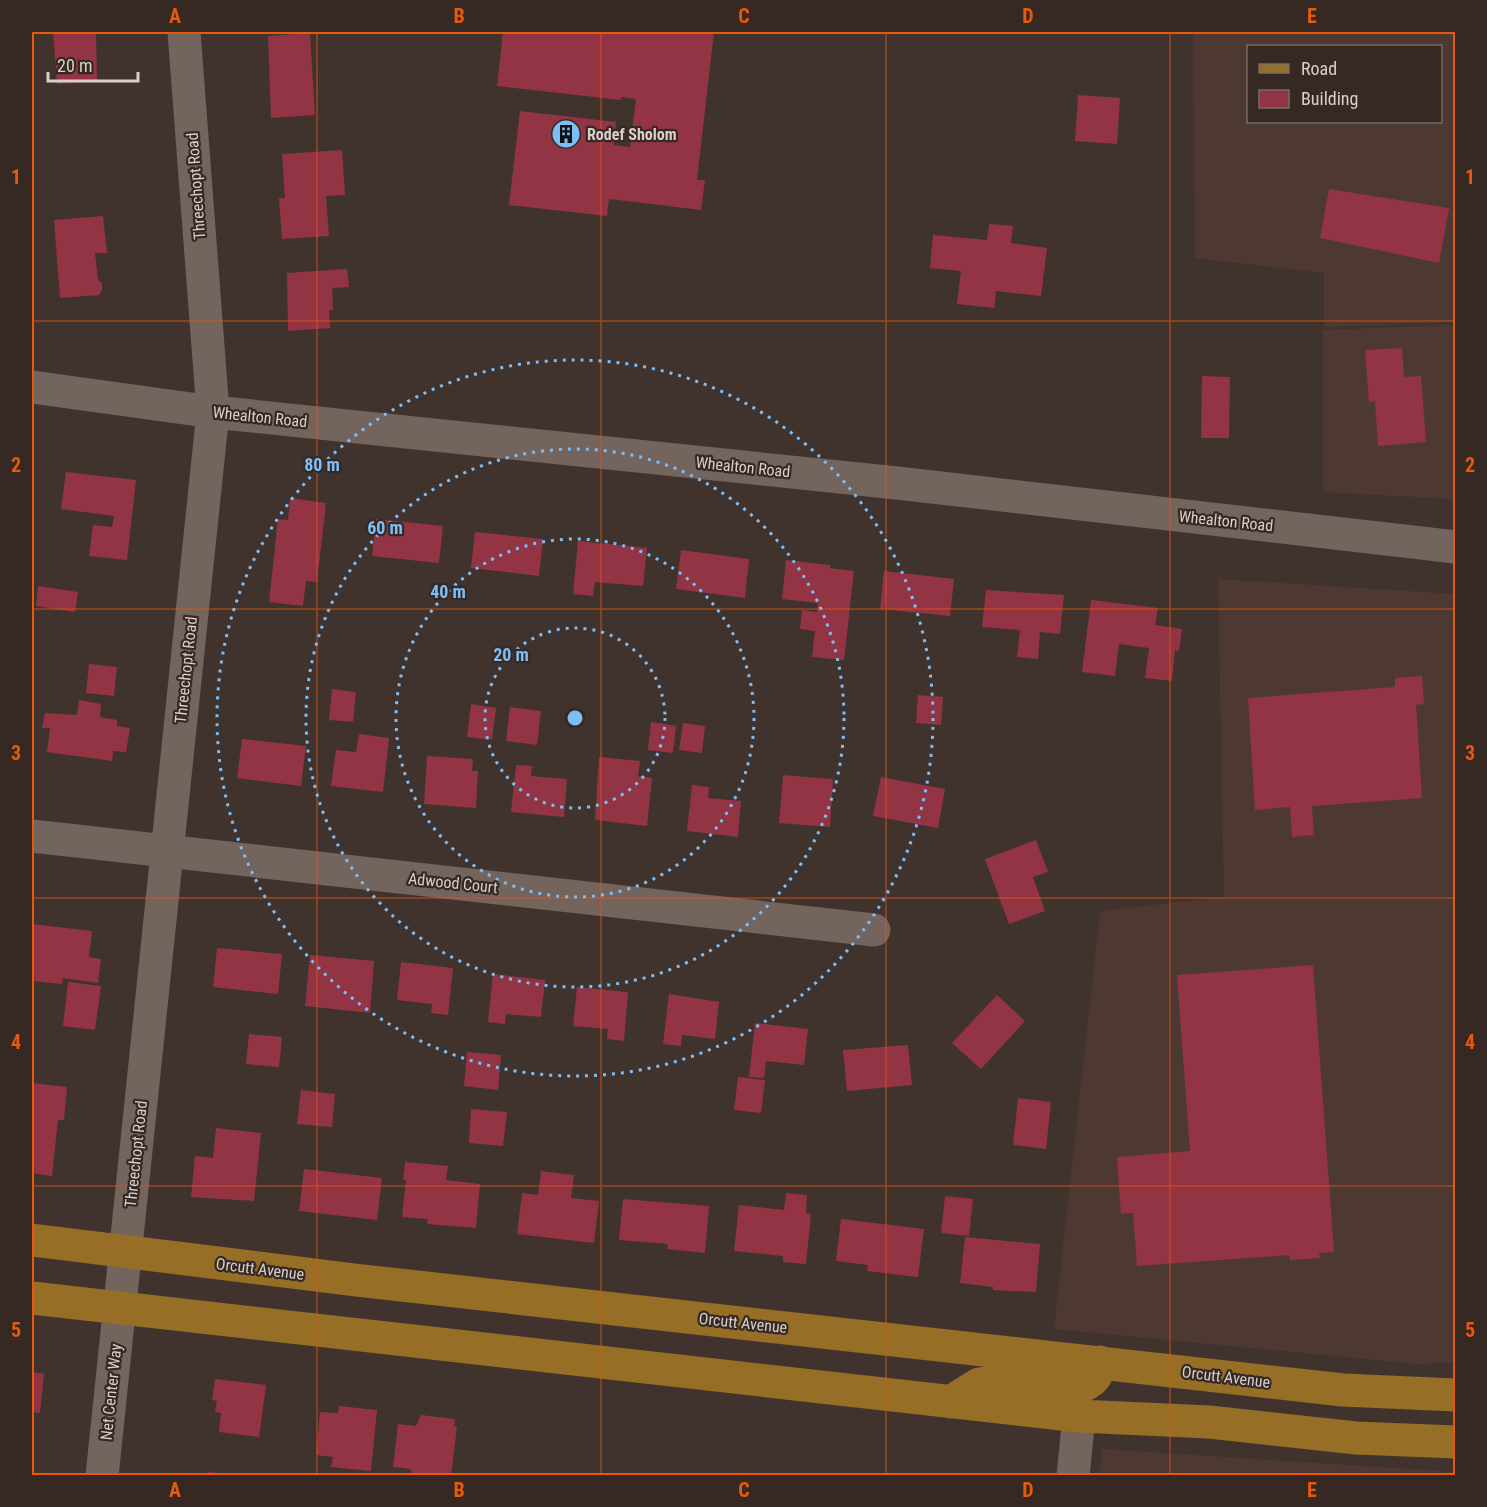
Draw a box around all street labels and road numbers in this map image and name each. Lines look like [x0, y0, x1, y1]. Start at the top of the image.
street label: Threechopt Road [183, 132, 209, 240]
street label: Whealton Road [212, 403, 308, 431]
street label: Whealton Road [695, 453, 791, 481]
street label: Whealton Road [1178, 507, 1274, 535]
street label: Threechopt Road [171, 616, 201, 724]
street label: Adwood Court [407, 869, 499, 897]
street label: Threechopt Road [121, 1100, 151, 1208]
street label: Orcutt Avenue [215, 1254, 305, 1284]
street label: Orcutt Avenue [698, 1309, 788, 1337]
street label: Net Center Way [96, 1342, 126, 1441]
street label: Orcutt Avenue [1181, 1362, 1271, 1392]

